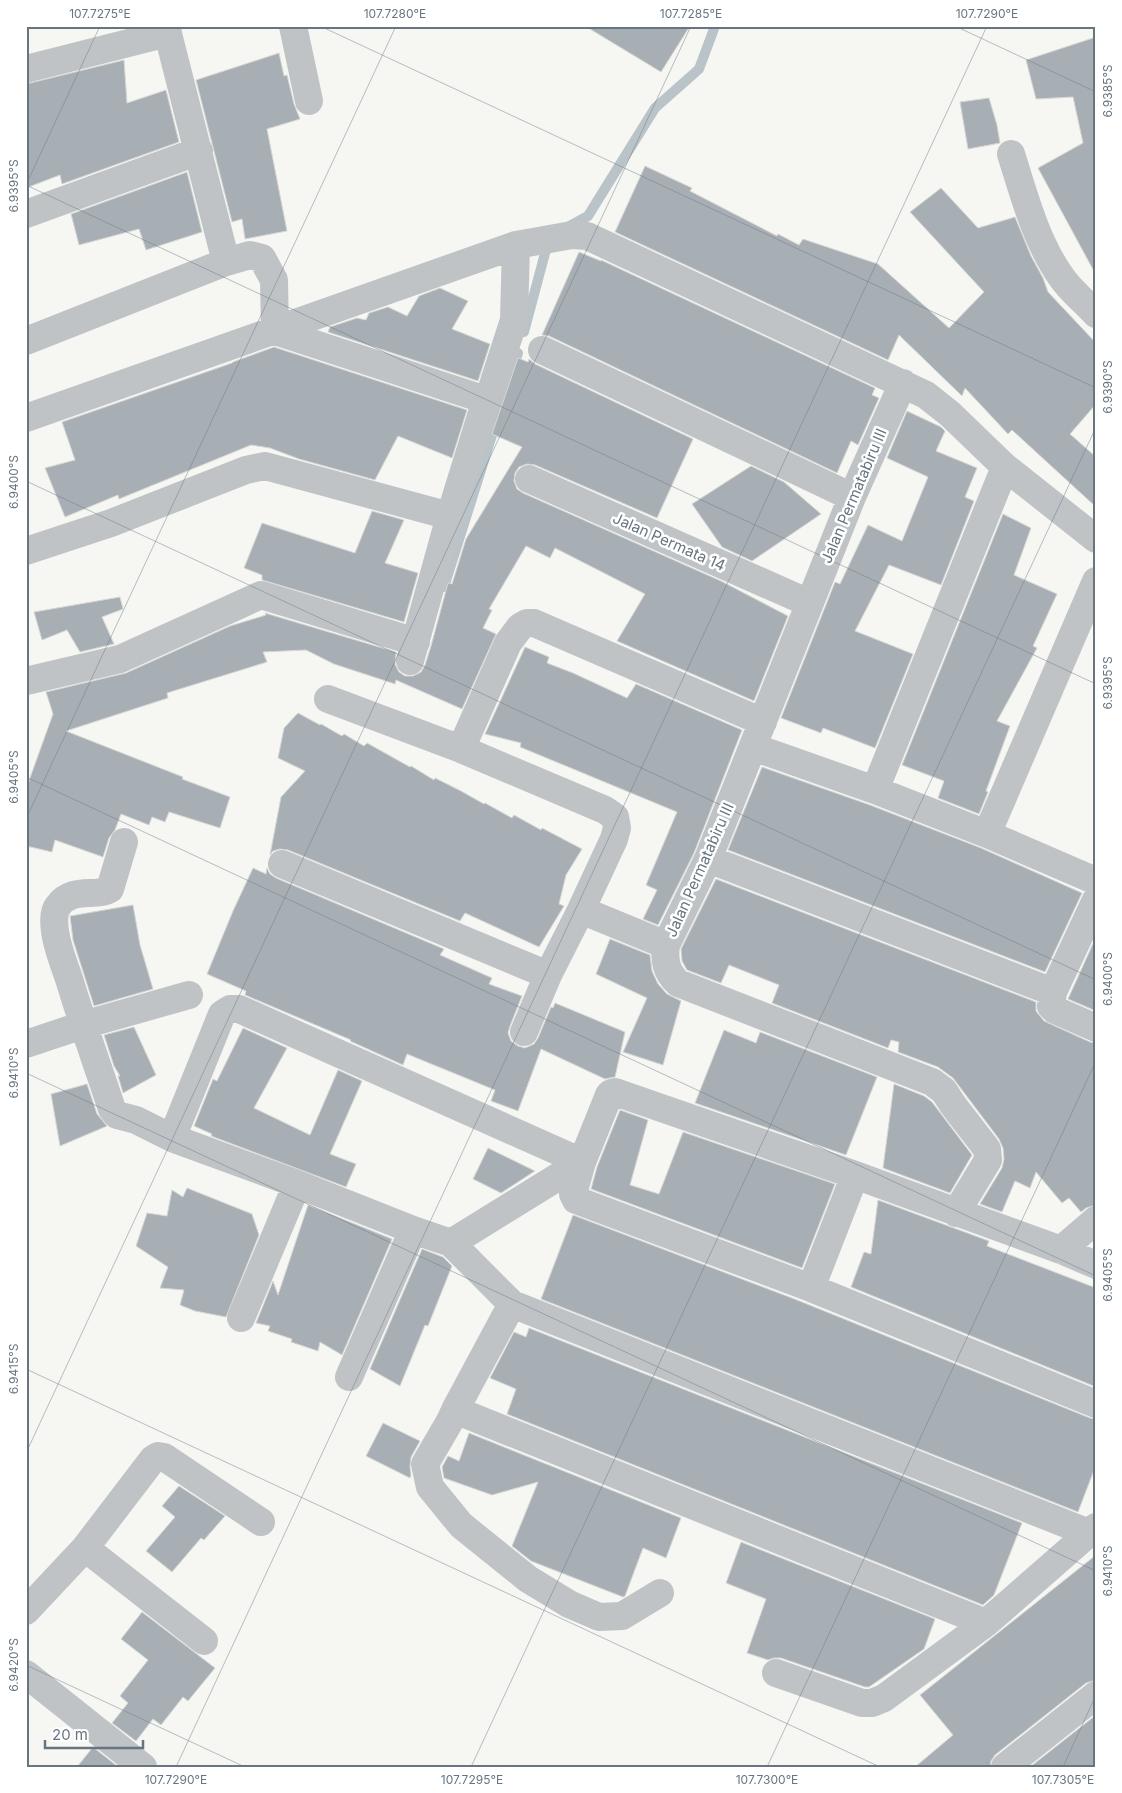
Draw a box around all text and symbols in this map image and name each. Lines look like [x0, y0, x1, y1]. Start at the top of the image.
text: 107.7275°E [69, 6, 131, 21]
text: 107.7280°E [364, 6, 426, 21]
text: 107.7285°E [660, 6, 722, 21]
text: 107.7290°E [956, 6, 1018, 21]
text: 6.9385°S [1100, 64, 1115, 118]
text: 6.9395°S [6, 159, 21, 213]
text: 6.9390°S [1100, 360, 1115, 414]
street label: Jalan Permatabiru III [816, 425, 891, 566]
text: 6.9400°S [6, 455, 21, 509]
street label: Jalan Permata 14 [610, 508, 728, 575]
text: 6.9395°S [1100, 656, 1115, 710]
text: 6.9405°S [6, 750, 21, 804]
street label: Jalan Permatabiru III [661, 800, 738, 940]
text: 6.9400°S [1100, 952, 1115, 1006]
text: 6.9410°S [6, 1047, 21, 1099]
text: 6.9405°S [1100, 1248, 1115, 1302]
text: 6.9415°S [6, 1343, 21, 1394]
text: 6.9410°S [1100, 1545, 1115, 1597]
text: 6.9420°S [6, 1638, 21, 1692]
scale bar [45, 1718, 142, 1750]
text: 20 m [52, 1725, 88, 1744]
text: 107.7290°E [145, 1772, 207, 1787]
text: 107.7295°E [441, 1772, 503, 1787]
text: 107.7300°E [736, 1772, 798, 1787]
text: 107.7305°E [1032, 1772, 1094, 1787]

